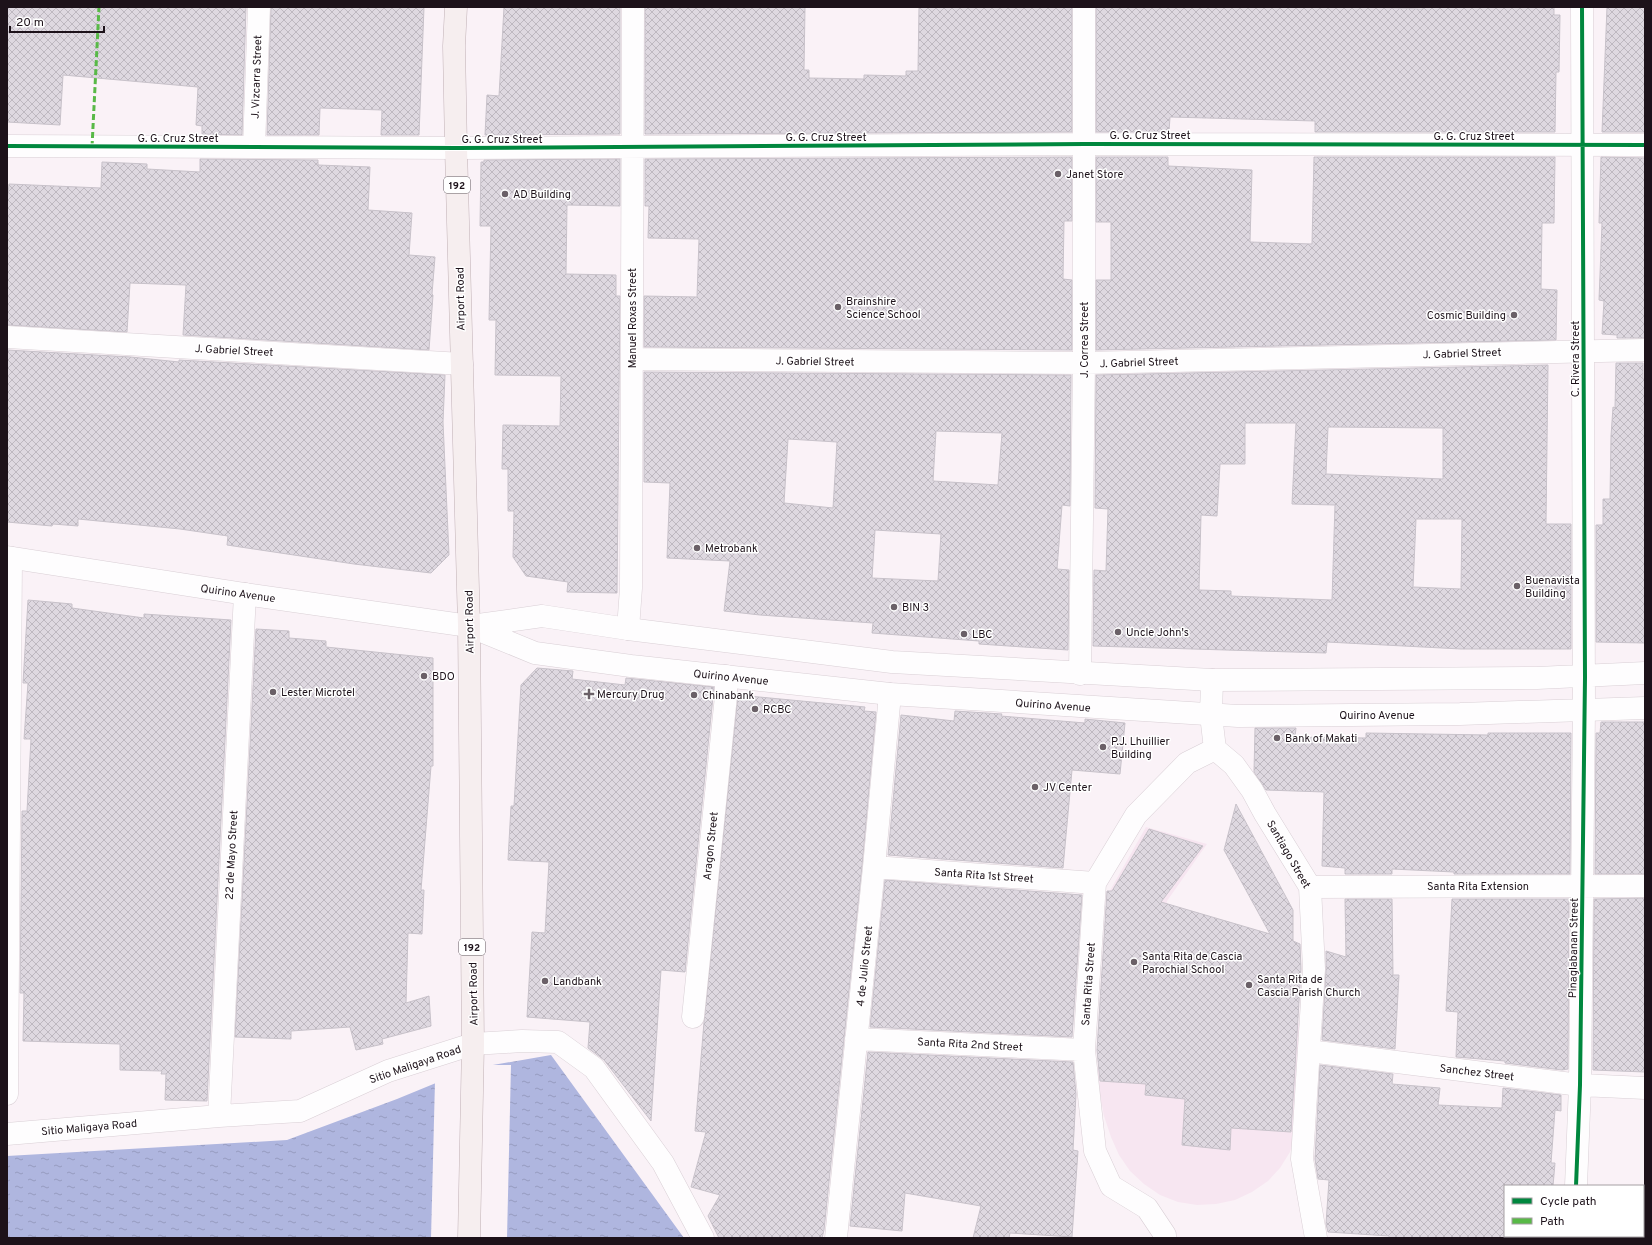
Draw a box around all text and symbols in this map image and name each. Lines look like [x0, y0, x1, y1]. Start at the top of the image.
scale bar [10, 8, 104, 34]
text: 20 m [16, 15, 44, 31]
street label: J. Vizcarra Street [249, 35, 265, 119]
street label: G. G. Cruz Street [1109, 129, 1191, 143]
street label: G. G. Cruz Street [1433, 130, 1515, 144]
street label: G. G. Cruz Street [785, 131, 867, 145]
street label: G. G. Cruz Street [137, 132, 219, 146]
street label: G. G. Cruz Street [461, 133, 543, 147]
place label: Janet Store [1066, 168, 1123, 182]
marker: Janet Store [1053, 169, 1063, 179]
road number: 192 [444, 177, 470, 193]
place label: AD Building [513, 188, 571, 202]
marker: AD Building [500, 189, 510, 199]
street label: Airport Road [453, 267, 469, 331]
street label: Manuel Roxas Street [626, 268, 640, 368]
place label: Brainshire Science School [846, 295, 921, 322]
marker: Brainshire Science School [833, 302, 843, 312]
street label: J. Correa Street [1078, 302, 1092, 378]
place label: Cosmic Building [1427, 309, 1506, 323]
marker: Cosmic Building [1509, 310, 1519, 320]
street label: C. Rivera Street [1569, 321, 1583, 397]
street label: J. Gabriel Street [194, 342, 274, 360]
street label: J. Gabriel Street [1422, 346, 1502, 362]
street label: J. Gabriel Street [775, 354, 855, 370]
street label: J. Gabriel Street [1099, 355, 1179, 371]
place label: Metrobank [705, 542, 758, 556]
marker: Metrobank [692, 543, 702, 553]
place label: Buenavista Building [1525, 574, 1580, 601]
marker: Buenavista Building [1512, 581, 1522, 591]
street label: Quirino Avenue [200, 582, 276, 606]
street label: Airport Road [462, 590, 478, 654]
place label: BIN 3 [902, 601, 929, 615]
marker: BIN 3 [889, 602, 899, 612]
place label: Uncle John's [1126, 626, 1189, 640]
marker: Uncle John's [1113, 627, 1123, 637]
place label: LBC [972, 628, 992, 642]
marker: LBC [959, 629, 969, 639]
street label: Quirino Avenue [693, 667, 769, 689]
place label: BDO [432, 670, 455, 684]
marker: BDO [419, 671, 429, 681]
place label: Lester Microtel [281, 686, 355, 700]
marker: Lester Microtel [268, 687, 278, 697]
place label: Mercury Drug [597, 688, 664, 702]
marker: Mercury Drug [584, 689, 594, 699]
place label: Chinabank [702, 689, 755, 703]
marker: Chinabank [689, 690, 699, 700]
street label: Quirino Avenue [1015, 696, 1091, 716]
place label: RCBC [763, 703, 791, 717]
marker: RCBC [750, 704, 760, 714]
street label: Quirino Avenue [1339, 709, 1415, 723]
place label: Bank of Makati [1285, 732, 1357, 746]
marker: Bank of Makati [1272, 733, 1282, 743]
place label: P.J. Lhuillier Building [1111, 735, 1171, 762]
marker: P.J. Lhuillier Building [1098, 742, 1108, 752]
place label: JV Center [1043, 781, 1093, 795]
marker: JV Center [1030, 782, 1040, 792]
street label: 22 de Mayo Street [223, 810, 241, 900]
street label: Aragon Street [700, 811, 722, 881]
street label: Santiago Street [1263, 818, 1313, 891]
street label: Santa Rita 1st Street [934, 866, 1034, 886]
street label: Santa Rita Extension [1427, 880, 1529, 894]
street label: Pinaglabanan Street [1566, 898, 1582, 998]
street label: 4 de Julio Street [854, 925, 876, 1007]
road number: 192 [459, 939, 485, 955]
street label: Santa Rita Street [1079, 942, 1099, 1026]
place label: Santa Rita de Cascia Parochial School [1142, 950, 1242, 977]
marker: Santa Rita de Cascia Parochial School [1129, 957, 1139, 967]
street label: Airport Road [466, 962, 482, 1026]
place label: Santa Rita de Cascia Parish Church [1257, 973, 1361, 1000]
place label: Landbank [553, 975, 602, 989]
marker: Landbank [540, 976, 550, 986]
marker: Santa Rita de Cascia Parish Church [1244, 980, 1254, 990]
street label: Santa Rita 2nd Street [917, 1035, 1023, 1055]
street label: Sitio Maligaya Road [368, 1043, 463, 1087]
street label: Sanchez Street [1439, 1061, 1515, 1085]
street label: Sitio Maligaya Road [41, 1117, 138, 1139]
legend [1504, 1185, 1644, 1237]
text: Cycle path [1540, 1194, 1597, 1210]
text: Path [1540, 1214, 1565, 1230]

